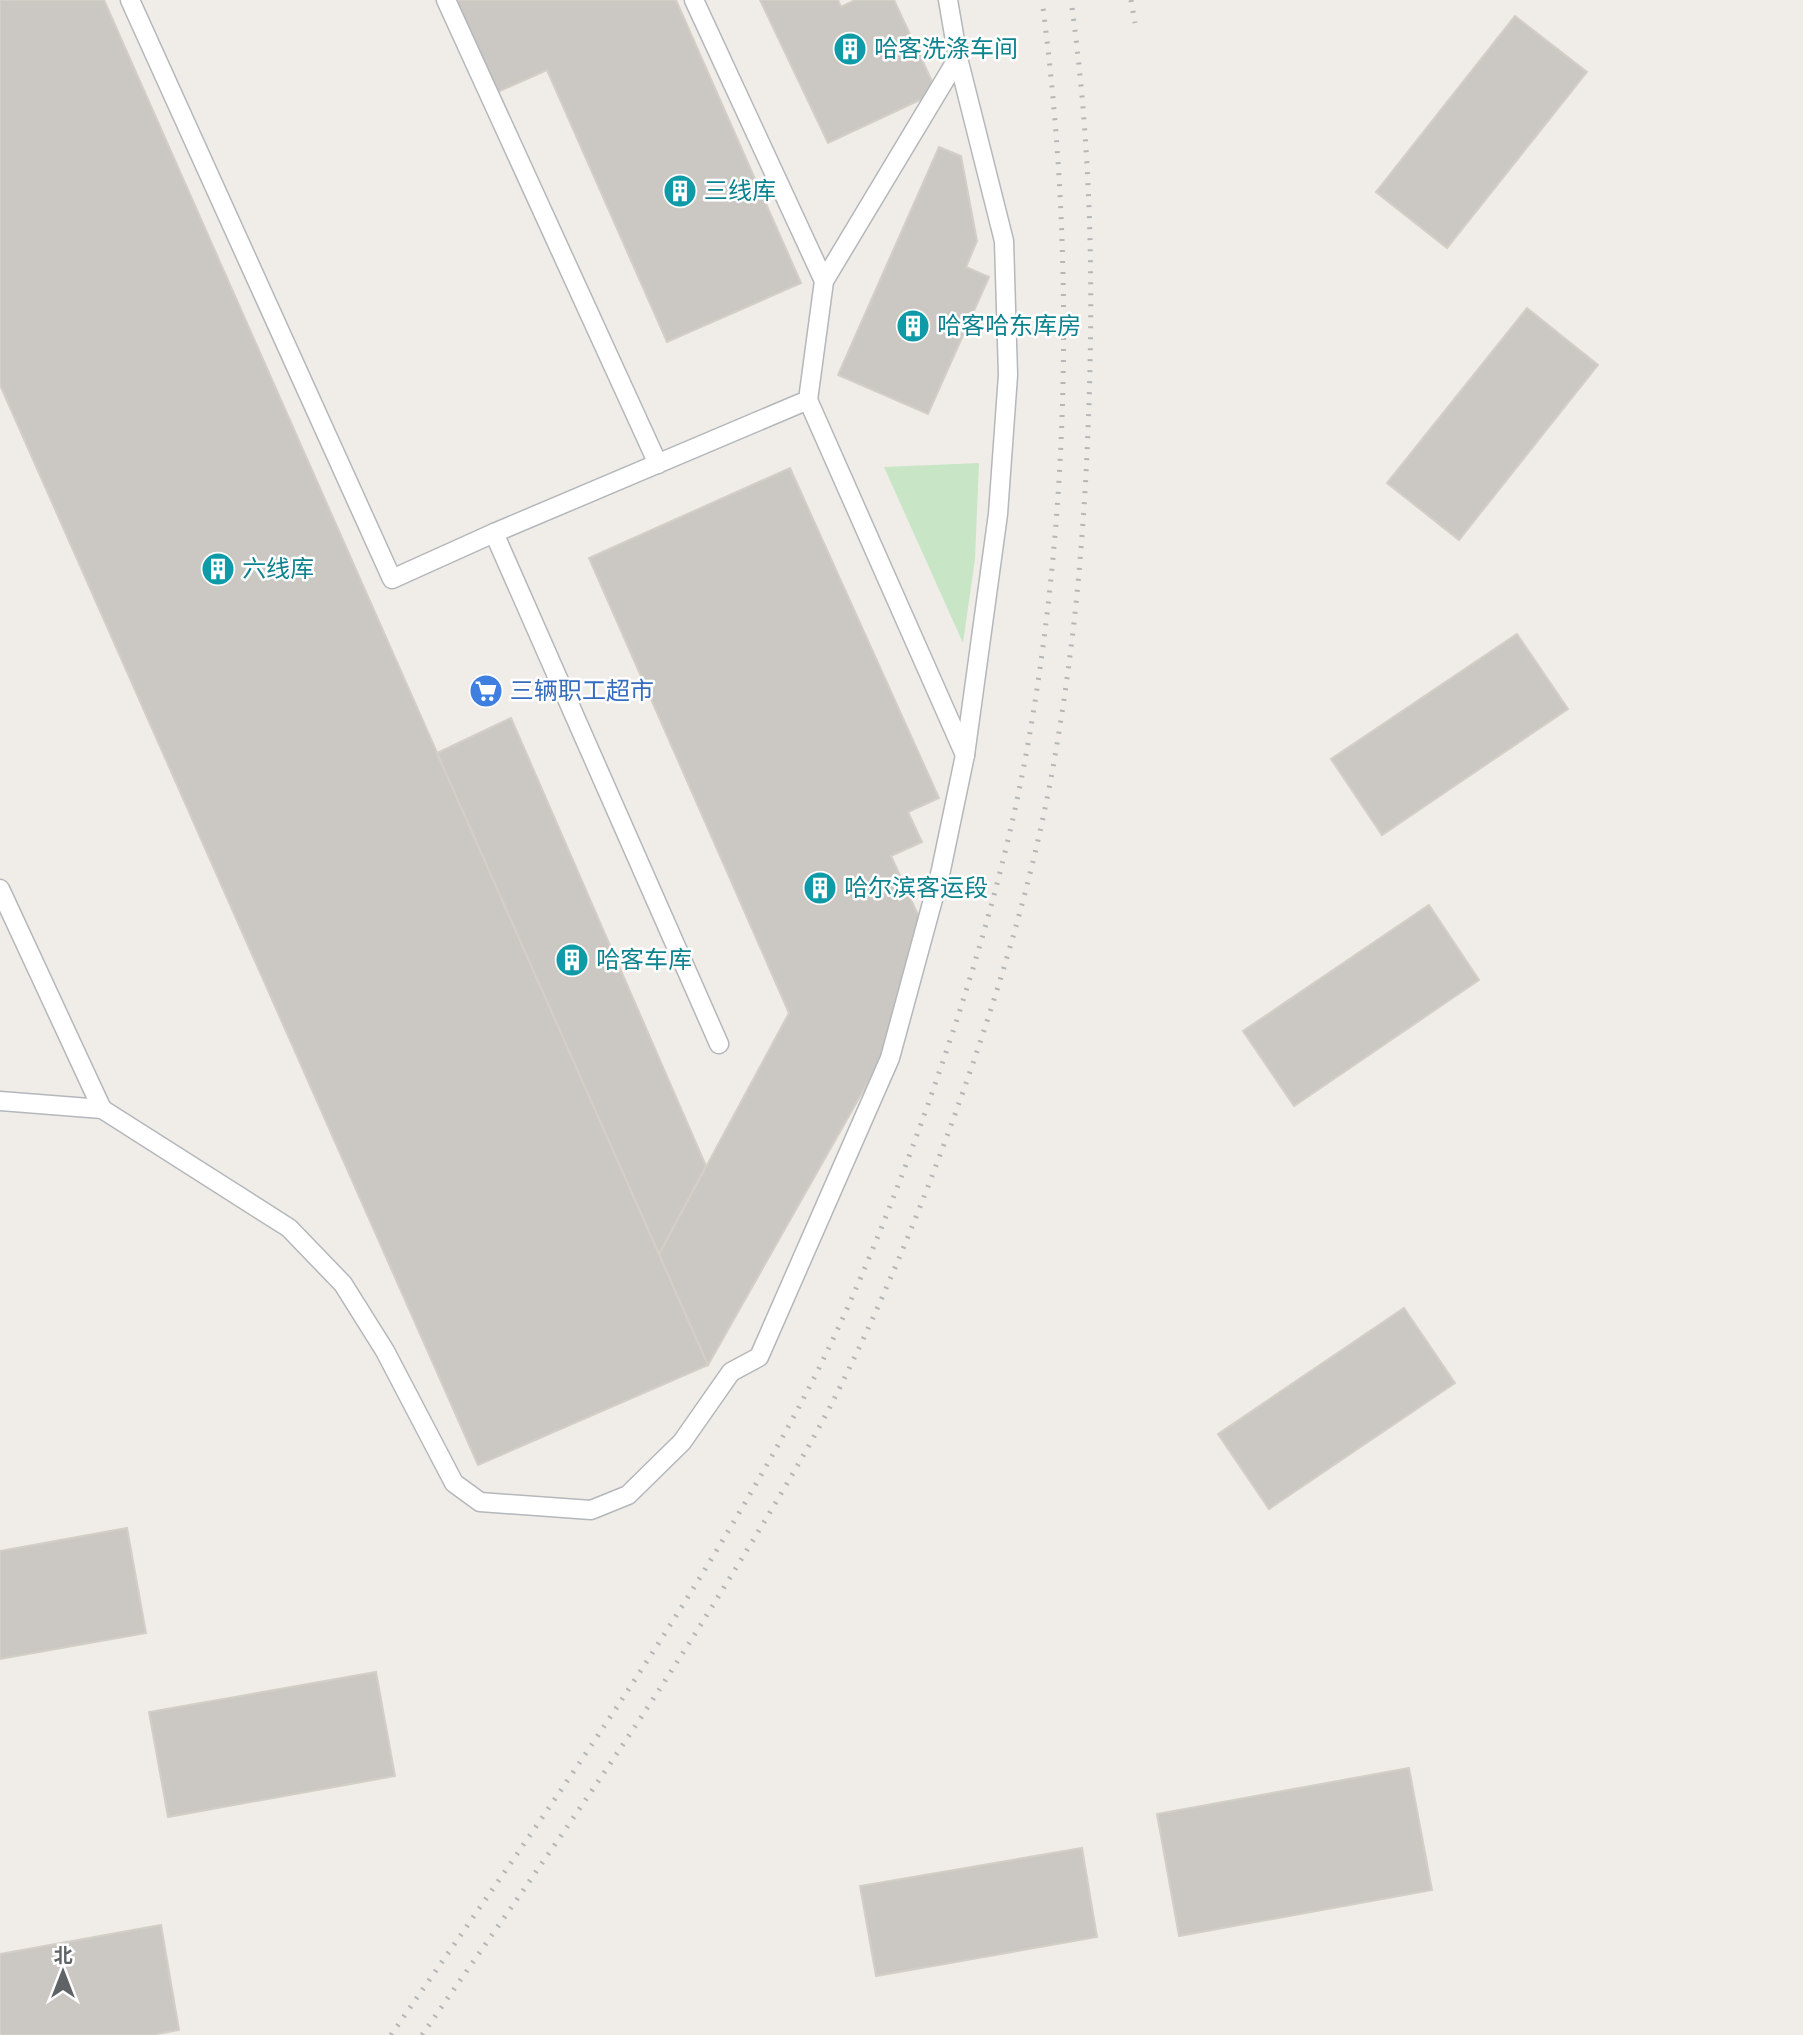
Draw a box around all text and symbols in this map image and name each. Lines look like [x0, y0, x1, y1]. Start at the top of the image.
building icon: 哈客洗涤车间 [831, 30, 869, 68]
place label: 哈客洗涤车间 [874, 34, 1018, 63]
building icon: 三线库 [661, 172, 699, 210]
place label: 三线库 [704, 176, 776, 205]
building icon: 哈客哈东库房 [894, 307, 932, 345]
place label: 哈客哈东库房 [937, 311, 1081, 340]
building icon: 六线库 [199, 550, 237, 588]
place label: 六线库 [242, 554, 314, 583]
supermarket icon: 三辆职工超市 [467, 672, 505, 710]
place label: 三辆职工超市 [510, 676, 654, 705]
building icon: 哈尔滨客运段 [801, 869, 839, 907]
place label: 哈尔滨客运段 [844, 873, 988, 902]
building icon: 哈客车库 [553, 941, 591, 979]
place label: 哈客车库 [596, 945, 692, 974]
north arrow [28, 1937, 98, 2007]
text: 北 [53, 1944, 73, 1967]

